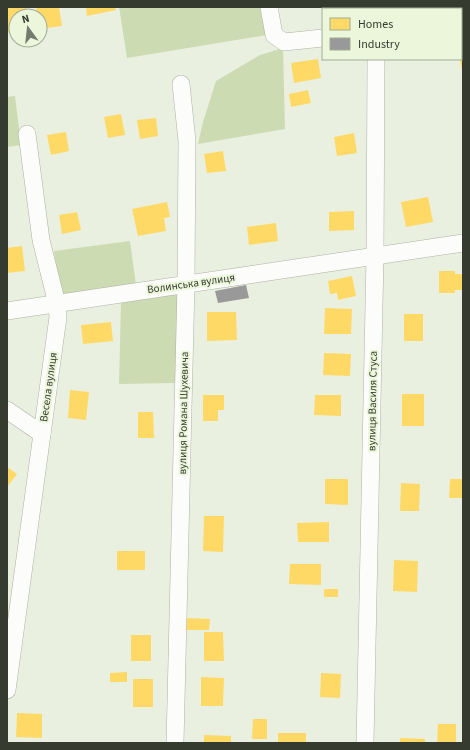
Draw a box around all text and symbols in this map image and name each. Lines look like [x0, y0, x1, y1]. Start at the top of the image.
north arrow [8, 8, 48, 48]
legend [322, 8, 462, 60]
text: N [20, 11, 31, 27]
text: Homes [358, 16, 393, 33]
text: Industry [358, 36, 400, 53]
street label: Волинська вулиця [146, 270, 236, 297]
street label: Весела вулиця [36, 351, 61, 423]
street label: вулиця Романа Шухевича [175, 351, 192, 475]
street label: вулиця Василя Стуса [364, 351, 381, 451]

